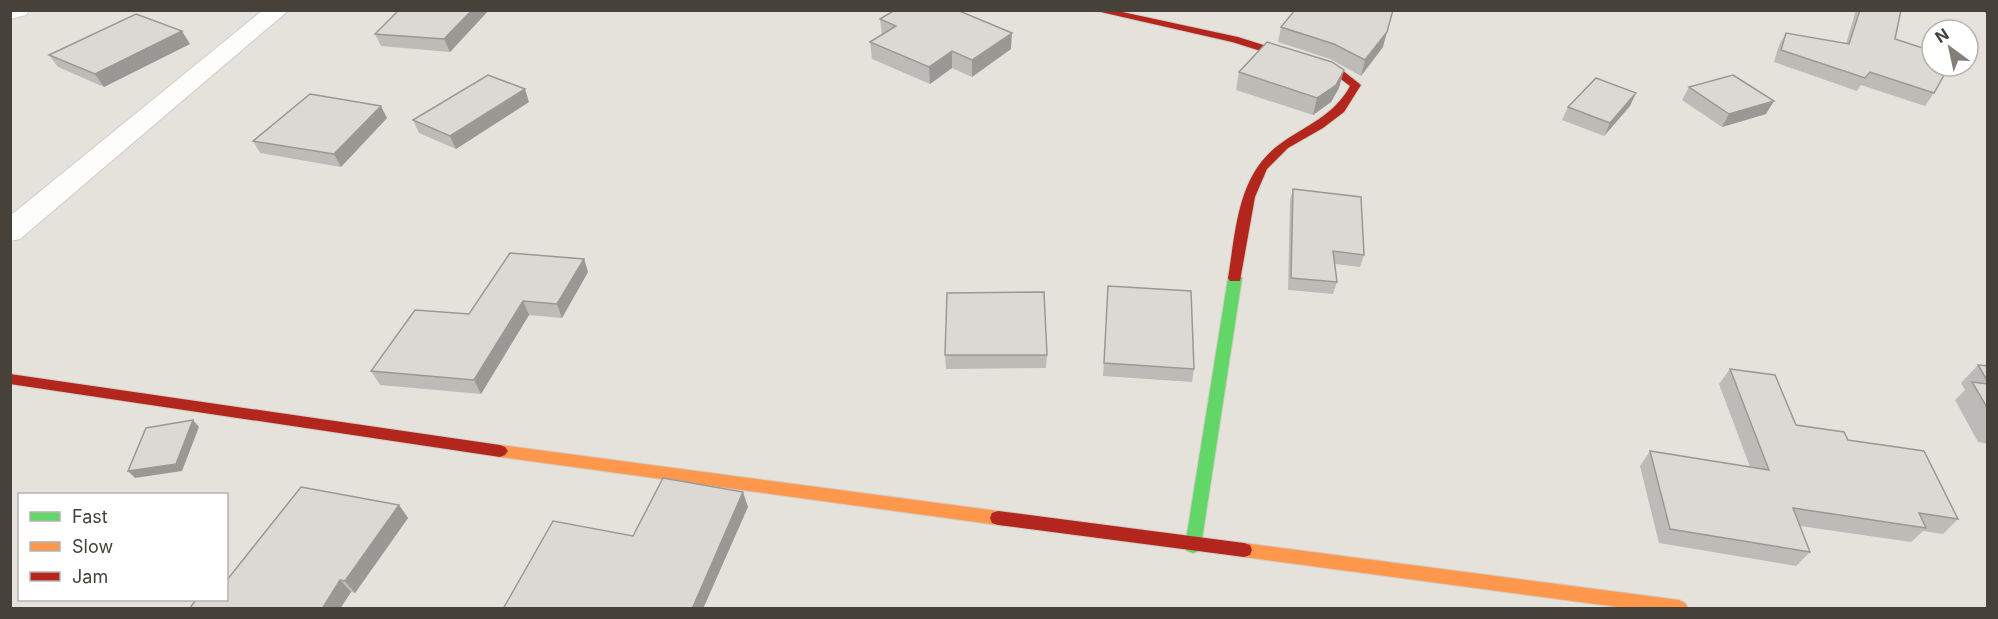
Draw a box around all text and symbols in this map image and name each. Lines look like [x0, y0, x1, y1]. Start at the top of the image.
north arrow [1920, 18, 1980, 78]
text: N [1931, 24, 1952, 47]
legend [18, 493, 228, 601]
text: Fast [72, 506, 108, 527]
text: Slow [72, 536, 113, 557]
text: Jam [72, 566, 108, 587]

